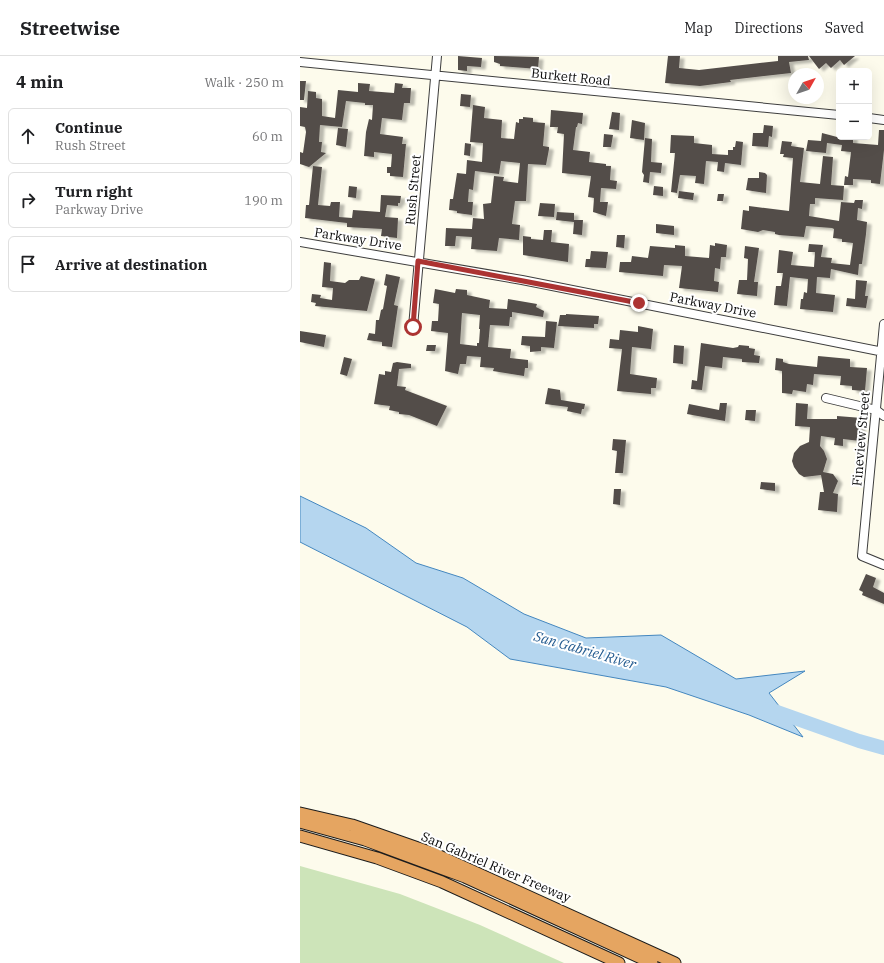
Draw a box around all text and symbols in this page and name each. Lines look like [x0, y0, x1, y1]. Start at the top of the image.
text: Streetwise [20, 16, 120, 40]
text: Map [684, 19, 713, 37]
text: Directions [735, 19, 803, 37]
text: Saved [825, 19, 864, 37]
street label: Burkett Road [530, 64, 612, 90]
north arrow [788, 68, 824, 104]
map controls [836, 68, 872, 140]
button: + [836, 68, 872, 104]
text: 4 min [16, 71, 64, 93]
text: Walk · 250 m [205, 74, 284, 91]
button: − [836, 104, 872, 140]
text: Continue [55, 118, 122, 137]
icon: ahead [17, 125, 39, 147]
text: 60 m [252, 128, 283, 145]
text: Rush Street [55, 137, 126, 154]
street label: Rush Street [401, 154, 425, 226]
text: Turn right [55, 182, 133, 201]
icon: right [17, 189, 39, 211]
text: 190 m [244, 192, 283, 209]
text: Parkway Drive [55, 201, 143, 218]
street label: Parkway Drive [313, 224, 403, 254]
icon: arrive [17, 253, 39, 275]
text: Arrive at destination [55, 255, 207, 274]
street label: Parkway Drive [668, 288, 758, 322]
route end [630, 294, 648, 312]
route start [404, 318, 422, 336]
street label: Fineview Street [848, 391, 874, 487]
water label: San Gabriel River [531, 627, 639, 673]
street label: San Gabriel River Freeway [419, 828, 573, 906]

